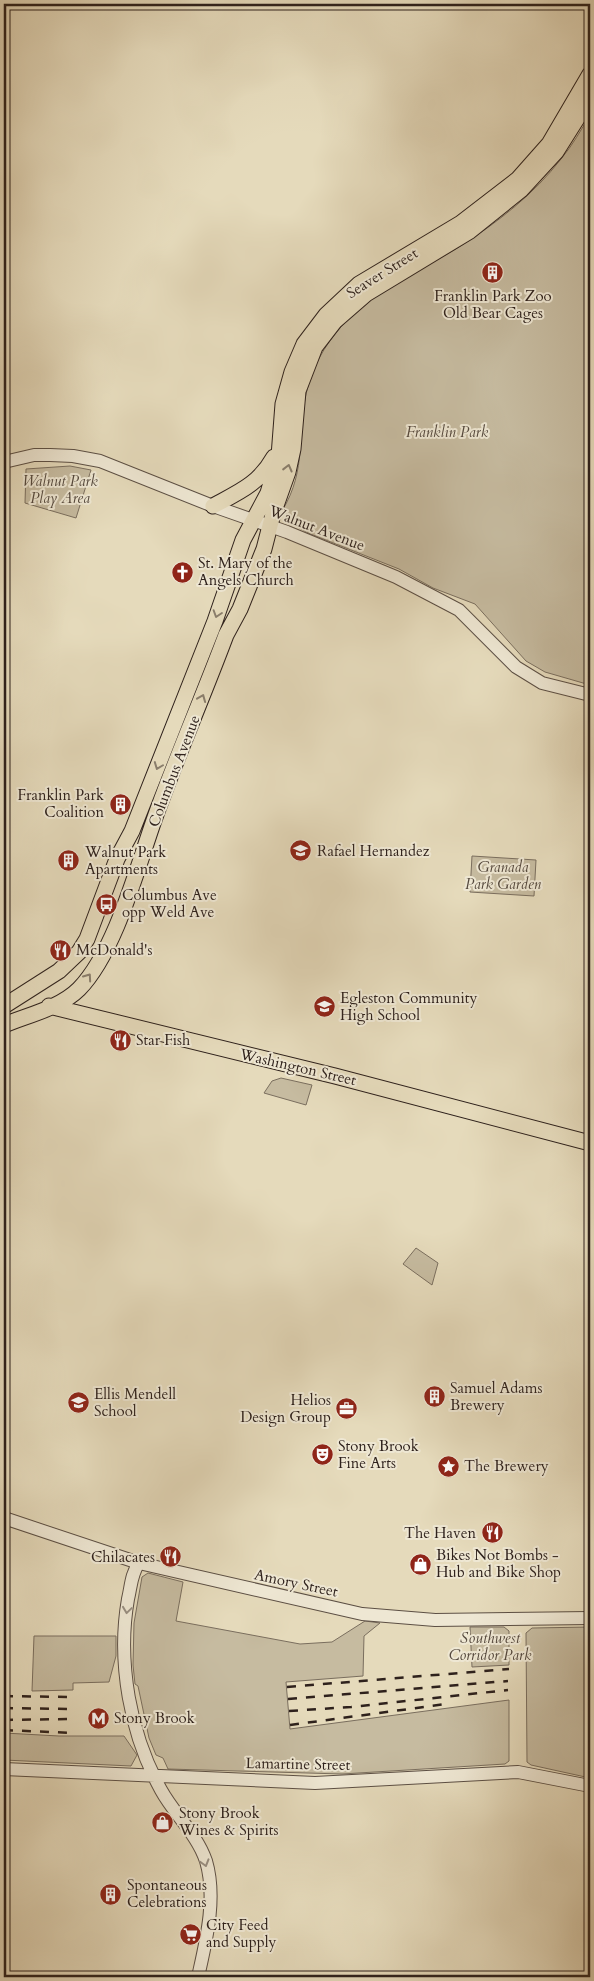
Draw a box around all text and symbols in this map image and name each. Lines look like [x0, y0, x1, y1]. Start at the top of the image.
street label: Seaver Street [342, 243, 422, 303]
building icon: Franklin Park Zoo Old Bear Cages [481, 261, 505, 285]
place label: Franklin Park Zoo Old Bear Cages [434, 286, 552, 323]
park label: Franklin Park [406, 422, 489, 442]
one-way arrow [282, 463, 293, 472]
park label: Walnut Park Play Area [22, 471, 98, 508]
street label: Walnut Avenue [265, 500, 368, 556]
place label: St. Mary of the Angels Church [198, 553, 295, 590]
church icon: St. Mary of the Angels Church [170, 560, 194, 584]
one-way arrow [212, 610, 222, 618]
one-way arrow [196, 694, 207, 703]
street label: Columbus Avenue [143, 712, 205, 830]
one-way arrow [154, 761, 164, 770]
place label: Franklin Park Coalition [18, 785, 104, 822]
building icon: Franklin Park Coalition [108, 792, 132, 816]
school or university icon: Rafael Hernandez [289, 839, 313, 863]
place label: Rafael Hernandez [317, 841, 430, 861]
place label: Walnut Park Apartments [84, 842, 166, 879]
building icon: Walnut Park Apartments [57, 849, 81, 873]
park label: Granada Park Garden [465, 857, 542, 894]
place label: Columbus Ave opp Weld Ave [122, 885, 217, 922]
bus stop icon: Columbus Ave opp Weld Ave [94, 892, 118, 916]
restaurant icon: McDonald's [48, 938, 72, 962]
place label: McDonald's [76, 940, 153, 960]
one-way arrow [82, 973, 91, 983]
place label: Egleston Community High School [340, 988, 477, 1025]
school or university icon: Egleston Community High School [312, 995, 336, 1019]
restaurant icon: Star Fish [108, 1028, 132, 1052]
place label: Star Fish [136, 1030, 191, 1050]
street label: Washington Street [237, 1044, 358, 1090]
place label: Samuel Adams Brewery [450, 1378, 542, 1415]
place label: Ellis Mendell School [94, 1384, 176, 1421]
building icon: Samuel Adams Brewery [422, 1385, 446, 1409]
place label: Helios Design Group [240, 1390, 331, 1427]
school or university icon: Ellis Mendell School [66, 1391, 90, 1415]
office icon: Helios Design Group [335, 1397, 359, 1421]
place label: Stony Brook Fine Arts [338, 1436, 419, 1473]
theatre icon: Stony Brook Fine Arts [310, 1443, 334, 1467]
place icon: The Brewery [436, 1454, 460, 1478]
place label: The Brewery [464, 1456, 549, 1476]
restaurant icon: The Haven [480, 1521, 504, 1545]
place label: The Haven [404, 1523, 476, 1543]
restaurant icon: Chilacates [159, 1545, 183, 1569]
place label: Bikes Not Bombs - Hub and Bike Shop [436, 1545, 561, 1582]
place label: Chilacates [91, 1547, 155, 1567]
shop icon: Bikes Not Bombs - Hub and Bike Shop [408, 1552, 432, 1576]
street label: Amory Street [252, 1564, 340, 1602]
one-way arrow [122, 1606, 133, 1614]
park label: Southwest Corridor Park [449, 1628, 532, 1665]
metro station icon: Stony Brook [86, 1706, 110, 1730]
place label: Stony Brook [114, 1708, 195, 1728]
street label: Lamartine Street [246, 1753, 351, 1775]
place label: Stony Brook Wines & Spirits [178, 1803, 279, 1840]
shop icon: Stony Brook Wines & Spirits [151, 1810, 175, 1834]
one-way arrow [200, 1858, 210, 1866]
place label: Spontaneous Celebrations [127, 1875, 207, 1912]
building icon: Spontaneous Celebrations [99, 1882, 123, 1906]
place label: City Feed and Supply [206, 1915, 277, 1952]
supermarket icon: City Feed and Supply [178, 1922, 202, 1946]

